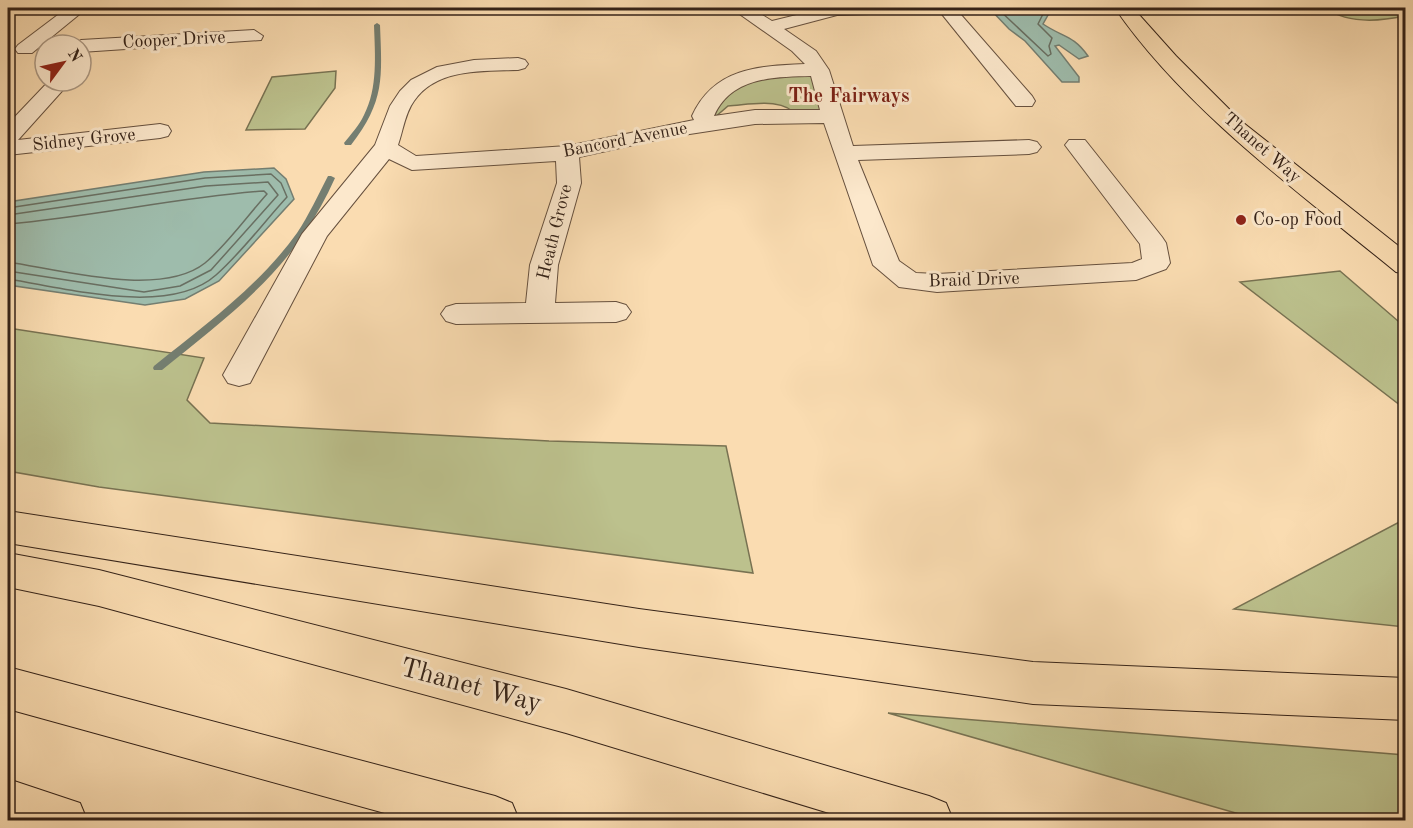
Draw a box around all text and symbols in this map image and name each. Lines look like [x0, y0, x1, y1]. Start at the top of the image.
street label: Cooper Drive [122, 28, 226, 52]
north arrow [33, 33, 93, 93]
text: N [64, 46, 84, 66]
district label: The Fairways [788, 87, 910, 107]
street label: Thanet Way [1220, 109, 1305, 187]
street label: Bancord Avenue [561, 119, 689, 161]
street label: Sidney Grove [32, 126, 136, 154]
street label: Heath Grove [534, 182, 576, 282]
place label: Co-op Food [1253, 211, 1342, 229]
marker: Co-op Food [1234, 213, 1248, 227]
street label: Braid Drive [928, 269, 1020, 291]
street label: Thanet Way [397, 654, 545, 718]

